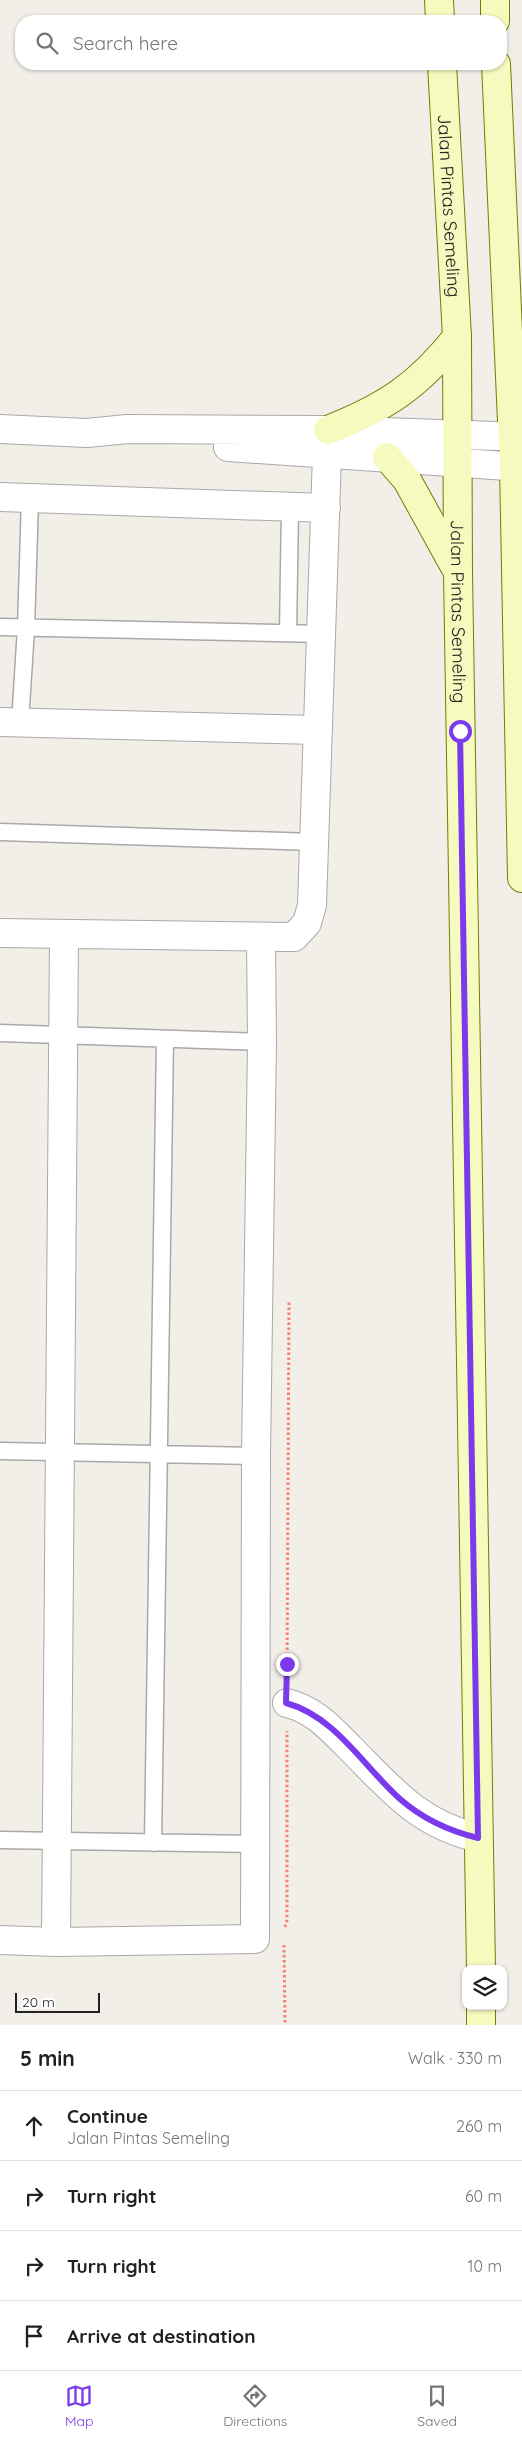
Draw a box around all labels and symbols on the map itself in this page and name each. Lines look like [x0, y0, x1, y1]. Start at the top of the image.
street label: Jalan Pintas Semeling [433, 114, 466, 298]
street label: Jalan Pintas Semeling [446, 520, 472, 704]
route start [449, 720, 472, 743]
route end [276, 1653, 299, 1676]
scale bar [15, 1990, 100, 2013]

